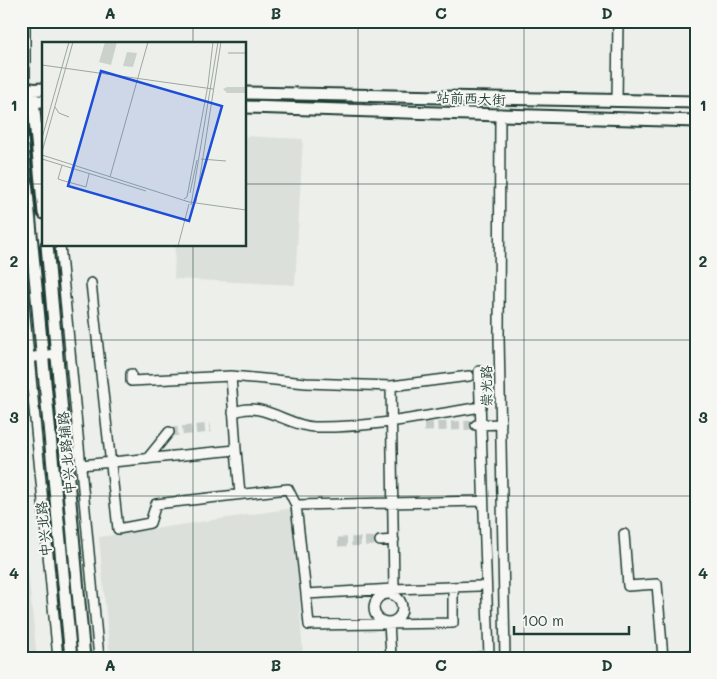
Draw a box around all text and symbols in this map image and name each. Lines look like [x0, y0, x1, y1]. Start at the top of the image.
text: A [104, 2, 116, 23]
text: B [271, 2, 281, 23]
text: C [435, 2, 447, 23]
text: D [601, 2, 613, 23]
inset map [42, 42, 246, 246]
street label: 站前西大街 [436, 87, 506, 109]
text: 1 [10, 94, 18, 115]
text: 1 [699, 94, 707, 115]
text: 2 [10, 250, 19, 271]
text: 2 [699, 250, 708, 271]
street label: 崇光路 [476, 365, 496, 407]
text: 3 [9, 406, 19, 427]
text: 3 [698, 406, 708, 427]
street label: 中兴北路辅路 [53, 410, 79, 496]
street label: 中兴北路 [31, 500, 55, 558]
text: 4 [9, 562, 19, 583]
text: 4 [698, 562, 708, 583]
scale bar [514, 604, 630, 636]
text: 100 m [522, 610, 564, 630]
text: A [104, 654, 116, 675]
text: B [271, 654, 281, 675]
text: C [435, 654, 447, 675]
text: D [601, 654, 613, 675]

